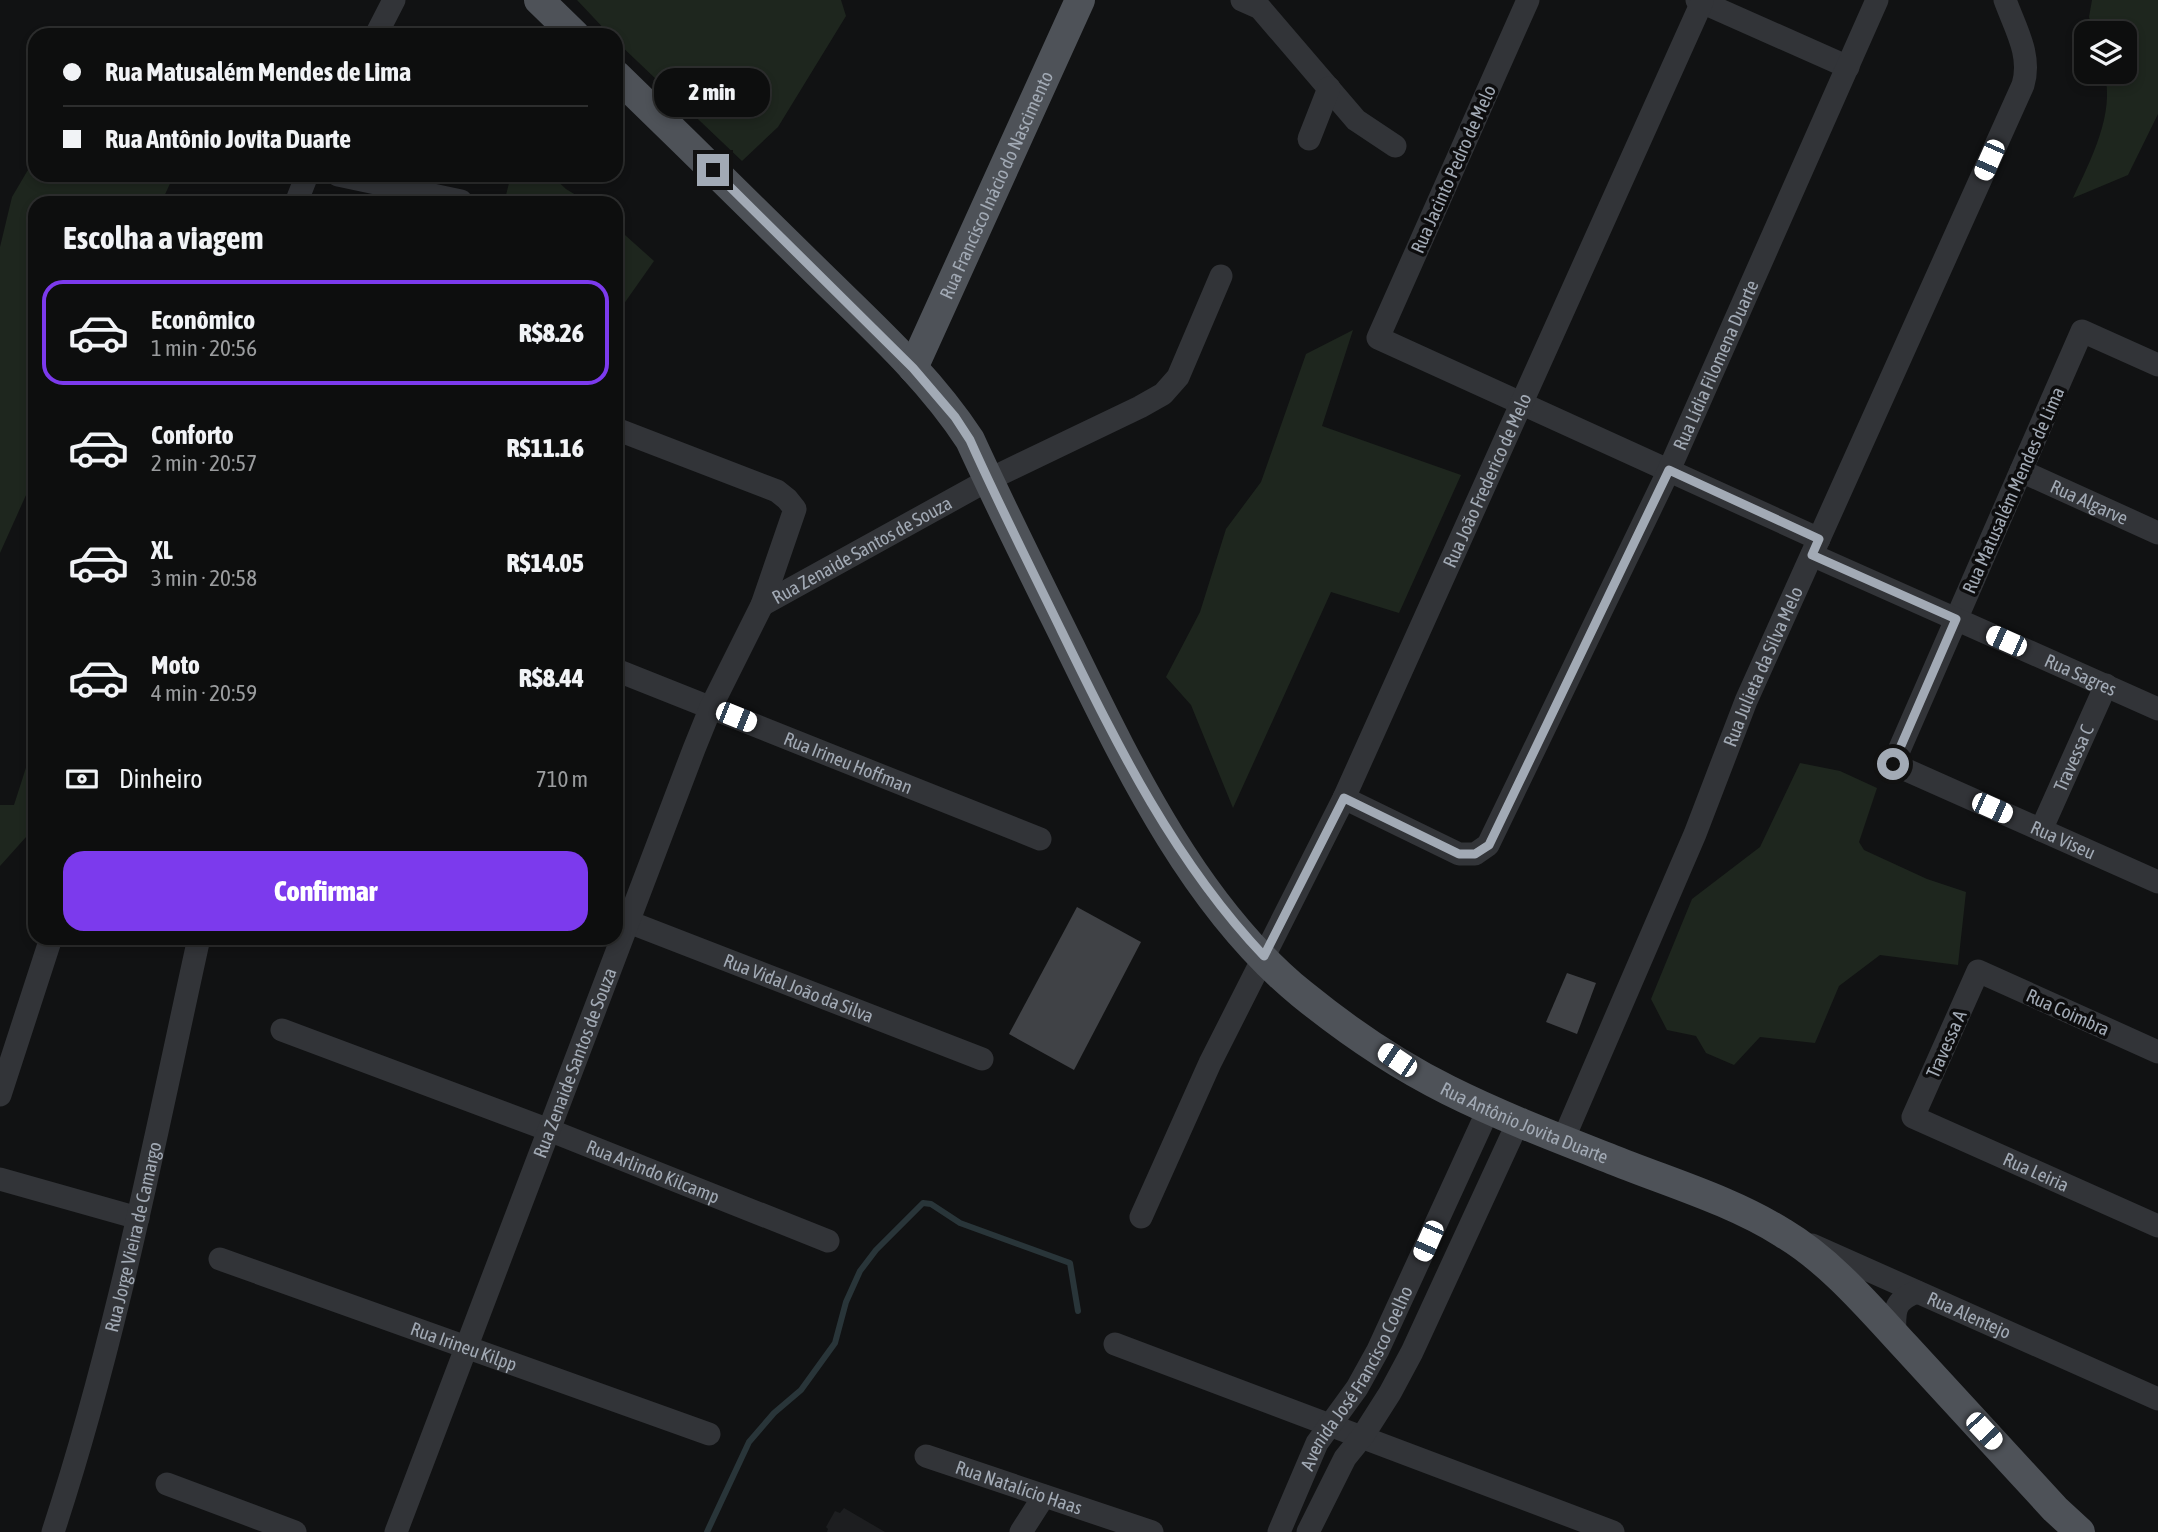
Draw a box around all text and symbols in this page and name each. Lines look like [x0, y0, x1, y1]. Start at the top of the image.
map controls [2074, 21, 2137, 84]
button: layers [2074, 21, 2137, 84]
text: Rua Matusalém Mendes de Lima [105, 57, 411, 87]
callout: 2 min [655, 68, 771, 118]
street label: Rua Francisco Inácio do Nascimento [935, 68, 1057, 302]
text: 2 min [689, 79, 735, 105]
street label: Rua Jacinto Pedro de Melo [1406, 82, 1500, 256]
text: Rua Antônio Jovita Duarte [105, 124, 351, 154]
car [1971, 137, 2008, 183]
route end [697, 154, 729, 186]
text: Escolha a viagem [63, 219, 263, 256]
street label: Rua Lídia Filomena Duarte [1668, 277, 1763, 453]
icon: car [67, 301, 130, 364]
text: Econômico [151, 305, 255, 335]
text: R$8.26 [519, 318, 584, 348]
text: 1 min · 20:56 [151, 335, 257, 361]
street label: Rua Matusalém Mendes de Lima [1957, 383, 2069, 597]
street label: Rua João Frederico de Melo [1438, 390, 1536, 571]
icon: car [67, 416, 130, 479]
text: Conforto [151, 420, 234, 450]
text: R$11.16 [507, 433, 584, 463]
text: 2 min · 20:57 [151, 450, 257, 476]
street label: Rua Algarve [2047, 475, 2132, 529]
street label: Rua Zenaide Santos de Souza [768, 491, 955, 608]
icon: car [67, 531, 130, 594]
text: XL [151, 535, 173, 565]
text: R$14.05 [507, 548, 584, 578]
text: 3 min · 20:58 [151, 565, 257, 591]
street label: Rua Julieta da Silva Melo [1719, 583, 1807, 750]
car [1983, 623, 2030, 659]
icon: car [67, 646, 130, 709]
street label: Rua Sagres [2041, 649, 2120, 700]
text: Moto [151, 650, 200, 680]
text: R$8.44 [519, 663, 584, 693]
text: 4 min · 20:59 [151, 680, 257, 706]
car [713, 699, 760, 735]
street label: Travessa C [2049, 721, 2098, 795]
street label: Rua Irineu Hoffman [781, 727, 916, 798]
route start [1877, 748, 1909, 780]
icon: cash [63, 760, 101, 798]
text: Dinheiro [119, 764, 202, 794]
text: 710 m [536, 766, 588, 792]
car [1969, 790, 2016, 826]
street label: Rua Viseu [2027, 816, 2099, 864]
button: Confirmar [63, 851, 588, 931]
street label: Rua Vidal João da Silva [721, 949, 877, 1027]
street label: Rua Zenaide Santos de Souza [528, 965, 621, 1161]
street label: Rua Coimbra [2023, 984, 2113, 1040]
street label: Travessa A [1921, 1006, 1971, 1081]
car [1374, 1040, 1421, 1080]
street label: Rua Antônio Jovita Duarte [1437, 1077, 1611, 1168]
street label: Rua Arlindo Kilcamp [583, 1135, 723, 1208]
street label: Rua Jorge Vieira de Camargo [100, 1140, 166, 1334]
street label: Rua Leiria [2000, 1148, 2072, 1196]
car [1410, 1218, 1447, 1264]
street label: Avenida José Francisco Coelho [1296, 1282, 1417, 1473]
street label: Rua Alentejo [1924, 1287, 2015, 1343]
street label: Rua Irineu Kilpp [408, 1317, 520, 1375]
car [1962, 1408, 2007, 1454]
street label: Rua Natalício Haas [953, 1456, 1085, 1519]

